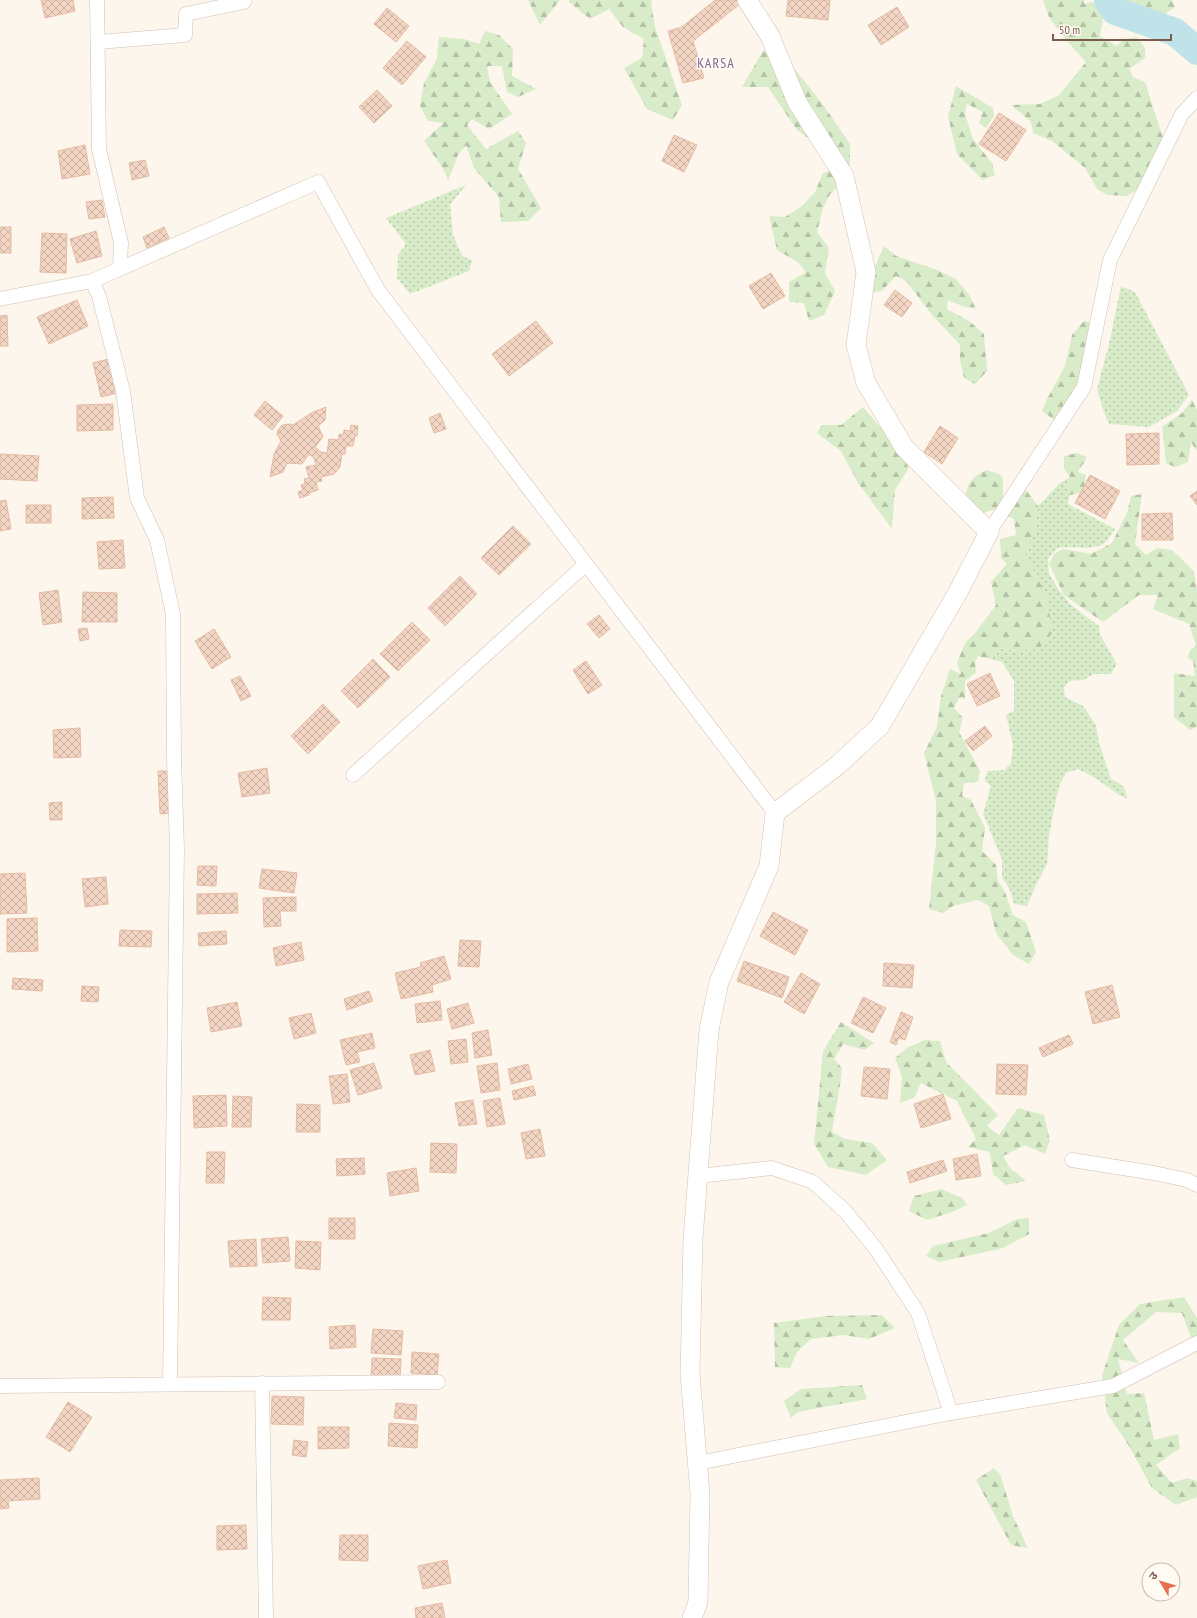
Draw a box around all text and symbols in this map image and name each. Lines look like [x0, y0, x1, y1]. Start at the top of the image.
scale bar [1053, 16, 1171, 42]
text: 50 m [1059, 22, 1080, 37]
district label: KARSA [697, 54, 735, 72]
north arrow [1141, 1562, 1181, 1602]
text: उ [1146, 1569, 1161, 1583]

